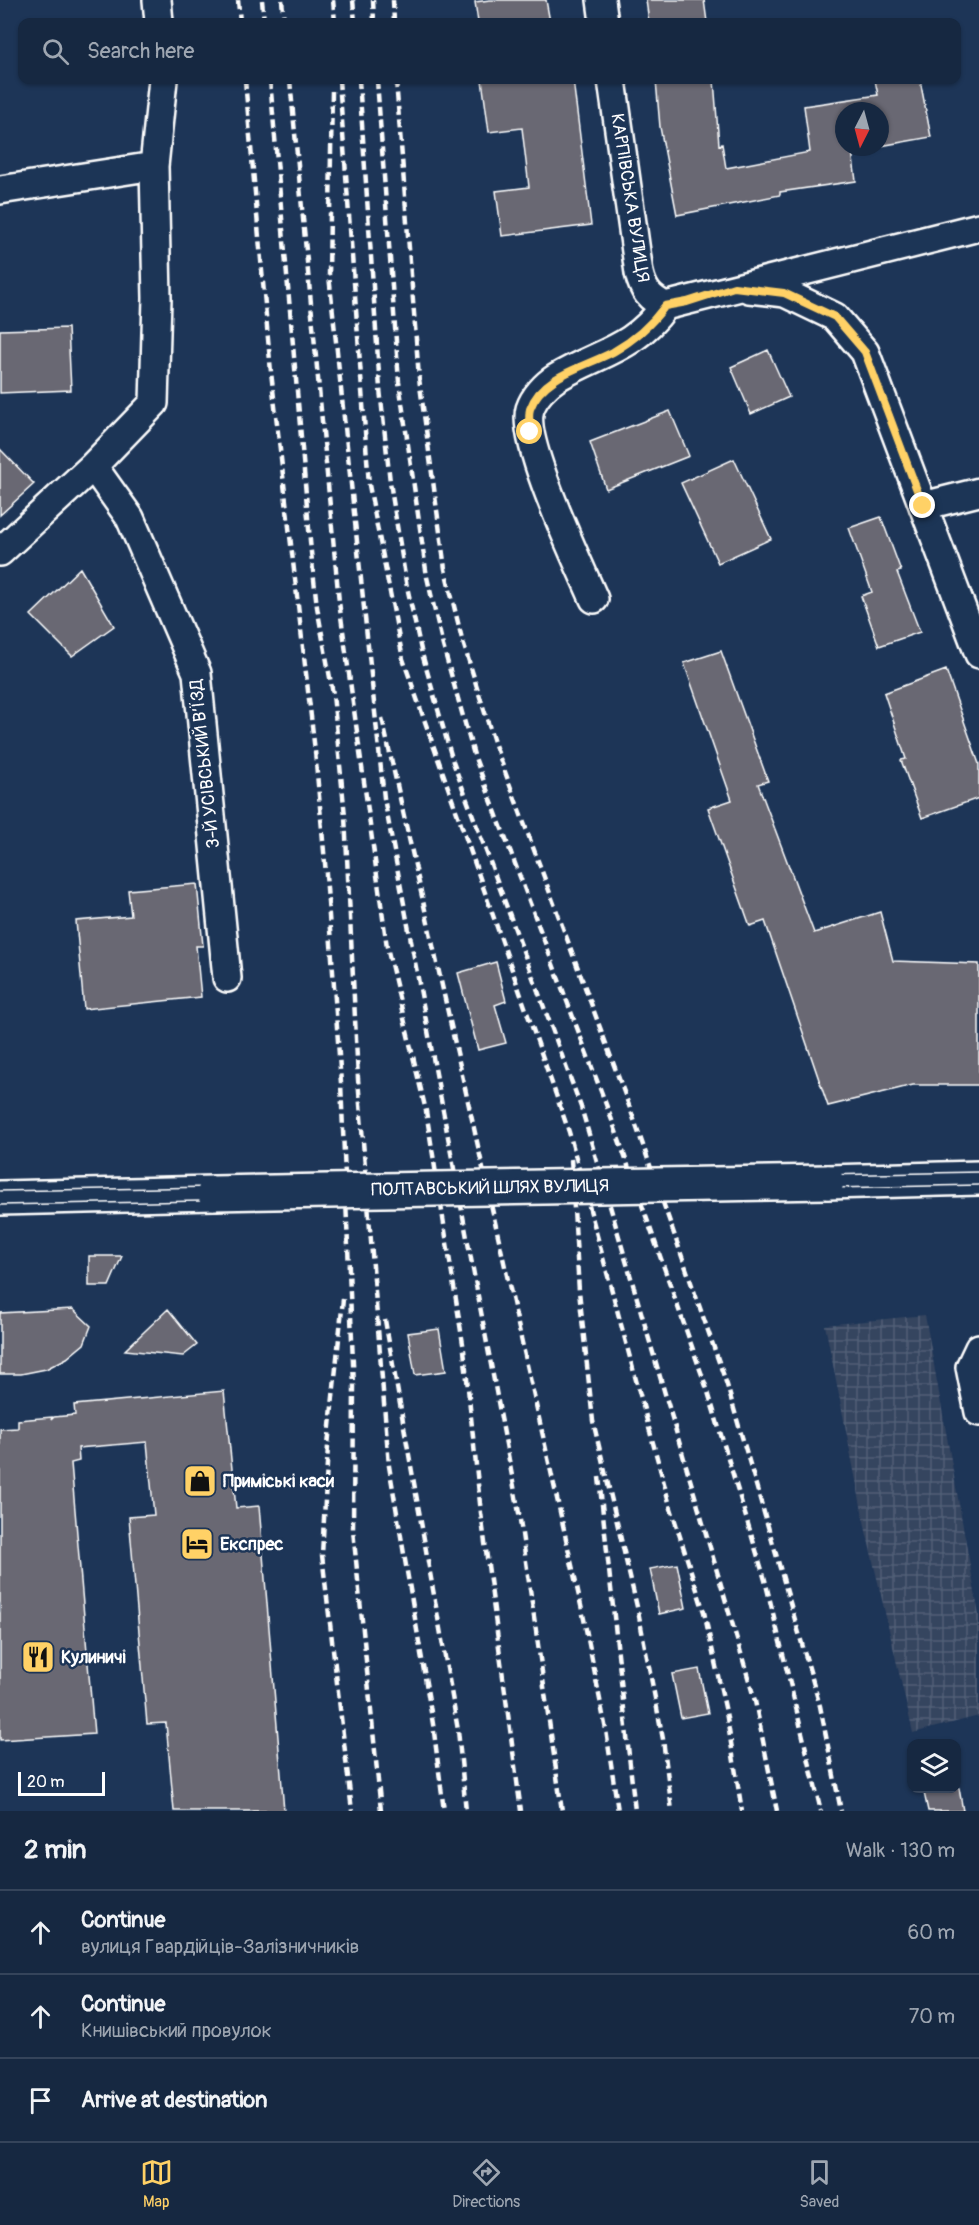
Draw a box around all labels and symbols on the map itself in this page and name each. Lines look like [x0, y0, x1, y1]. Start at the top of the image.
north arrow [835, 102, 889, 156]
street label: КАРПІВСЬКА ВУЛИЦЯ [605, 112, 655, 284]
route start [516, 418, 542, 444]
route end [909, 492, 935, 518]
street label: 3-Й УСІВСЬКИЙ В’ЇЗД [185, 678, 225, 850]
street label: ПОЛТАВСЬКИЙ ШЛЯХ ВУЛИЦЯ [371, 1174, 609, 1202]
shop icon: Приміські каси [182, 1463, 218, 1499]
place label: Приміські каси [223, 1470, 334, 1493]
hotel icon: Експрес [179, 1526, 215, 1562]
place label: Експрес [220, 1533, 283, 1556]
restaurant icon: Кулиничі [20, 1639, 56, 1675]
place label: Кулиничі [61, 1646, 126, 1669]
scale bar [18, 1769, 105, 1796]

